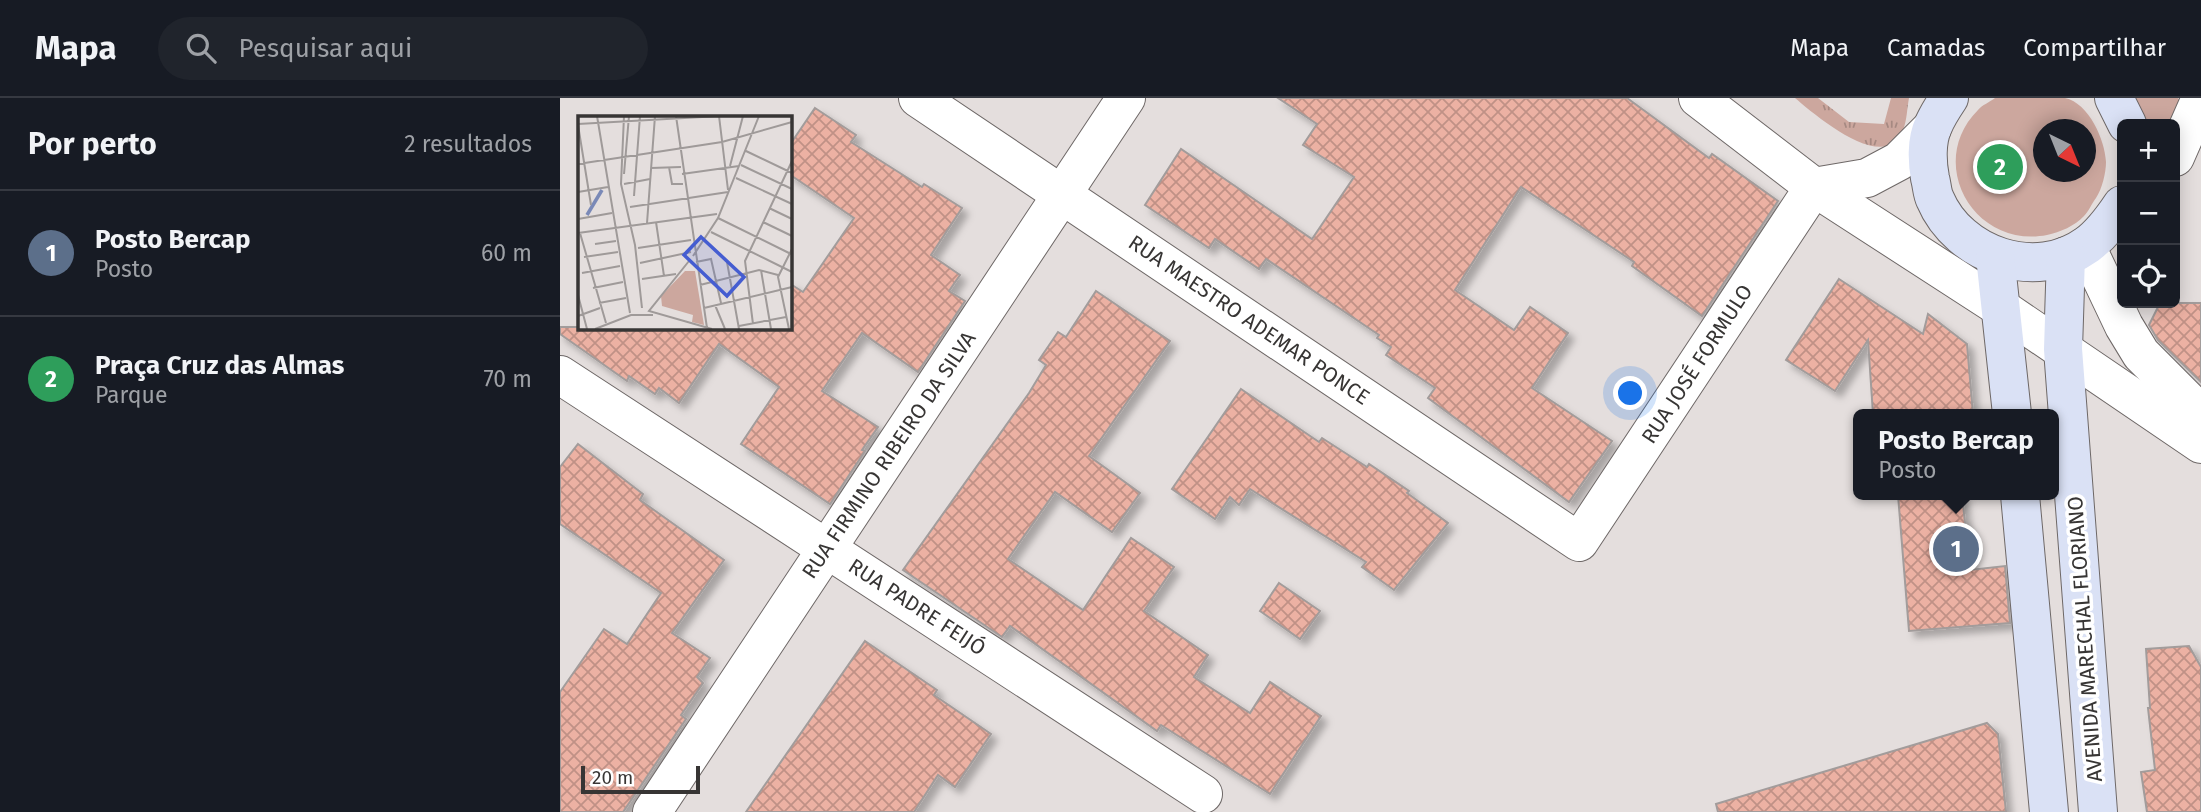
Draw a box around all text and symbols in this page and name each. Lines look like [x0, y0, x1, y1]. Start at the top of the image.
search box [158, 17, 648, 80]
text: Mapa [35, 28, 116, 68]
icon: search [182, 29, 220, 67]
text: Pesquisar aqui [238, 33, 412, 64]
text: Mapa [1790, 34, 1849, 62]
text: Camadas [1887, 34, 1985, 62]
text: Compartilhar [2023, 34, 2166, 62]
inset map [578, 116, 791, 329]
north arrow [2033, 119, 2096, 182]
map controls [2117, 119, 2180, 308]
button: + [2117, 119, 2180, 182]
text: Por perto [28, 126, 157, 162]
text: 2 resultados [404, 130, 532, 158]
pin: 2 [1977, 141, 2023, 193]
button: − [2117, 182, 2180, 245]
text: Posto Bercap [95, 224, 250, 255]
street label: RUA MAESTRO ADEMAR PONCE [1124, 229, 1374, 411]
text: 1 [46, 239, 56, 267]
text: 60 m [481, 239, 532, 267]
button: locate [2117, 245, 2180, 308]
text: Posto [95, 255, 153, 283]
street label: RUA JOSÉ FORMULO [1636, 280, 1758, 448]
street label: RUA FIRMINO RIBEIRO DA SILVA [796, 326, 982, 584]
text: Praça Cruz das Almas [95, 350, 344, 381]
text: 2 [45, 365, 57, 393]
text: 70 m [483, 365, 532, 393]
your location [1613, 376, 1647, 410]
text: Parque [95, 381, 167, 409]
popup [1853, 409, 2059, 500]
text: Posto Bercap [1878, 425, 2034, 456]
text: Posto [1878, 456, 1937, 484]
street label: AVENIDA MARECHAL FLORIANO [2062, 495, 2108, 783]
pin: 1 [1933, 523, 1979, 575]
street label: RUA PADRE FEIJÓ [843, 553, 991, 661]
scale bar [581, 763, 700, 795]
text: 20 m [592, 766, 633, 789]

